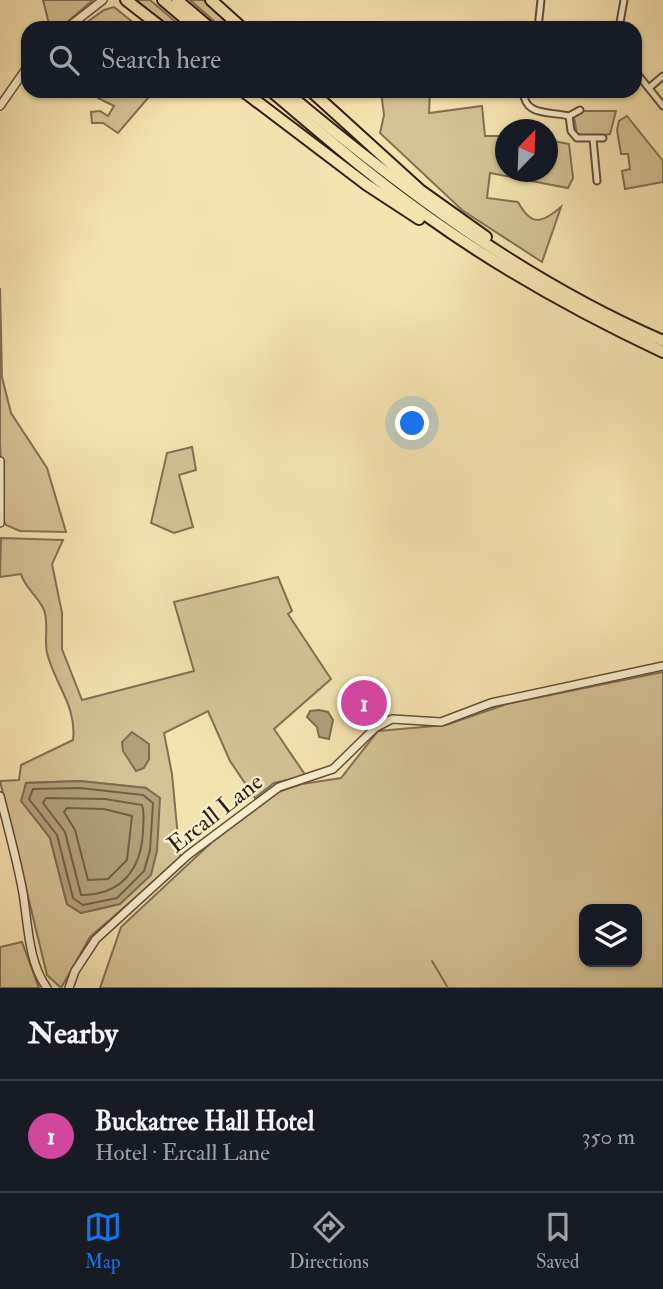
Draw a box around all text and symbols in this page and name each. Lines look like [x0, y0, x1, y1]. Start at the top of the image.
search box [21, 21, 642, 98]
icon: search [45, 41, 83, 79]
text: Search here [101, 44, 221, 76]
north arrow [495, 119, 558, 182]
your location [395, 406, 429, 440]
pin: 1 [341, 677, 387, 729]
street label: Ercall Lane [161, 766, 269, 860]
map controls [579, 904, 642, 967]
button: layers [579, 904, 642, 967]
text: Nearby [28, 1015, 118, 1052]
text: Buckatree Hall Hotel [95, 1106, 314, 1138]
text: 1 [47, 1122, 55, 1151]
text: 350 m [582, 1122, 635, 1151]
text: Hotel · Ercall Lane [95, 1138, 270, 1167]
tab: Map [84, 1208, 122, 1274]
tab: Directions [289, 1208, 369, 1274]
tab: Saved [536, 1208, 579, 1274]

